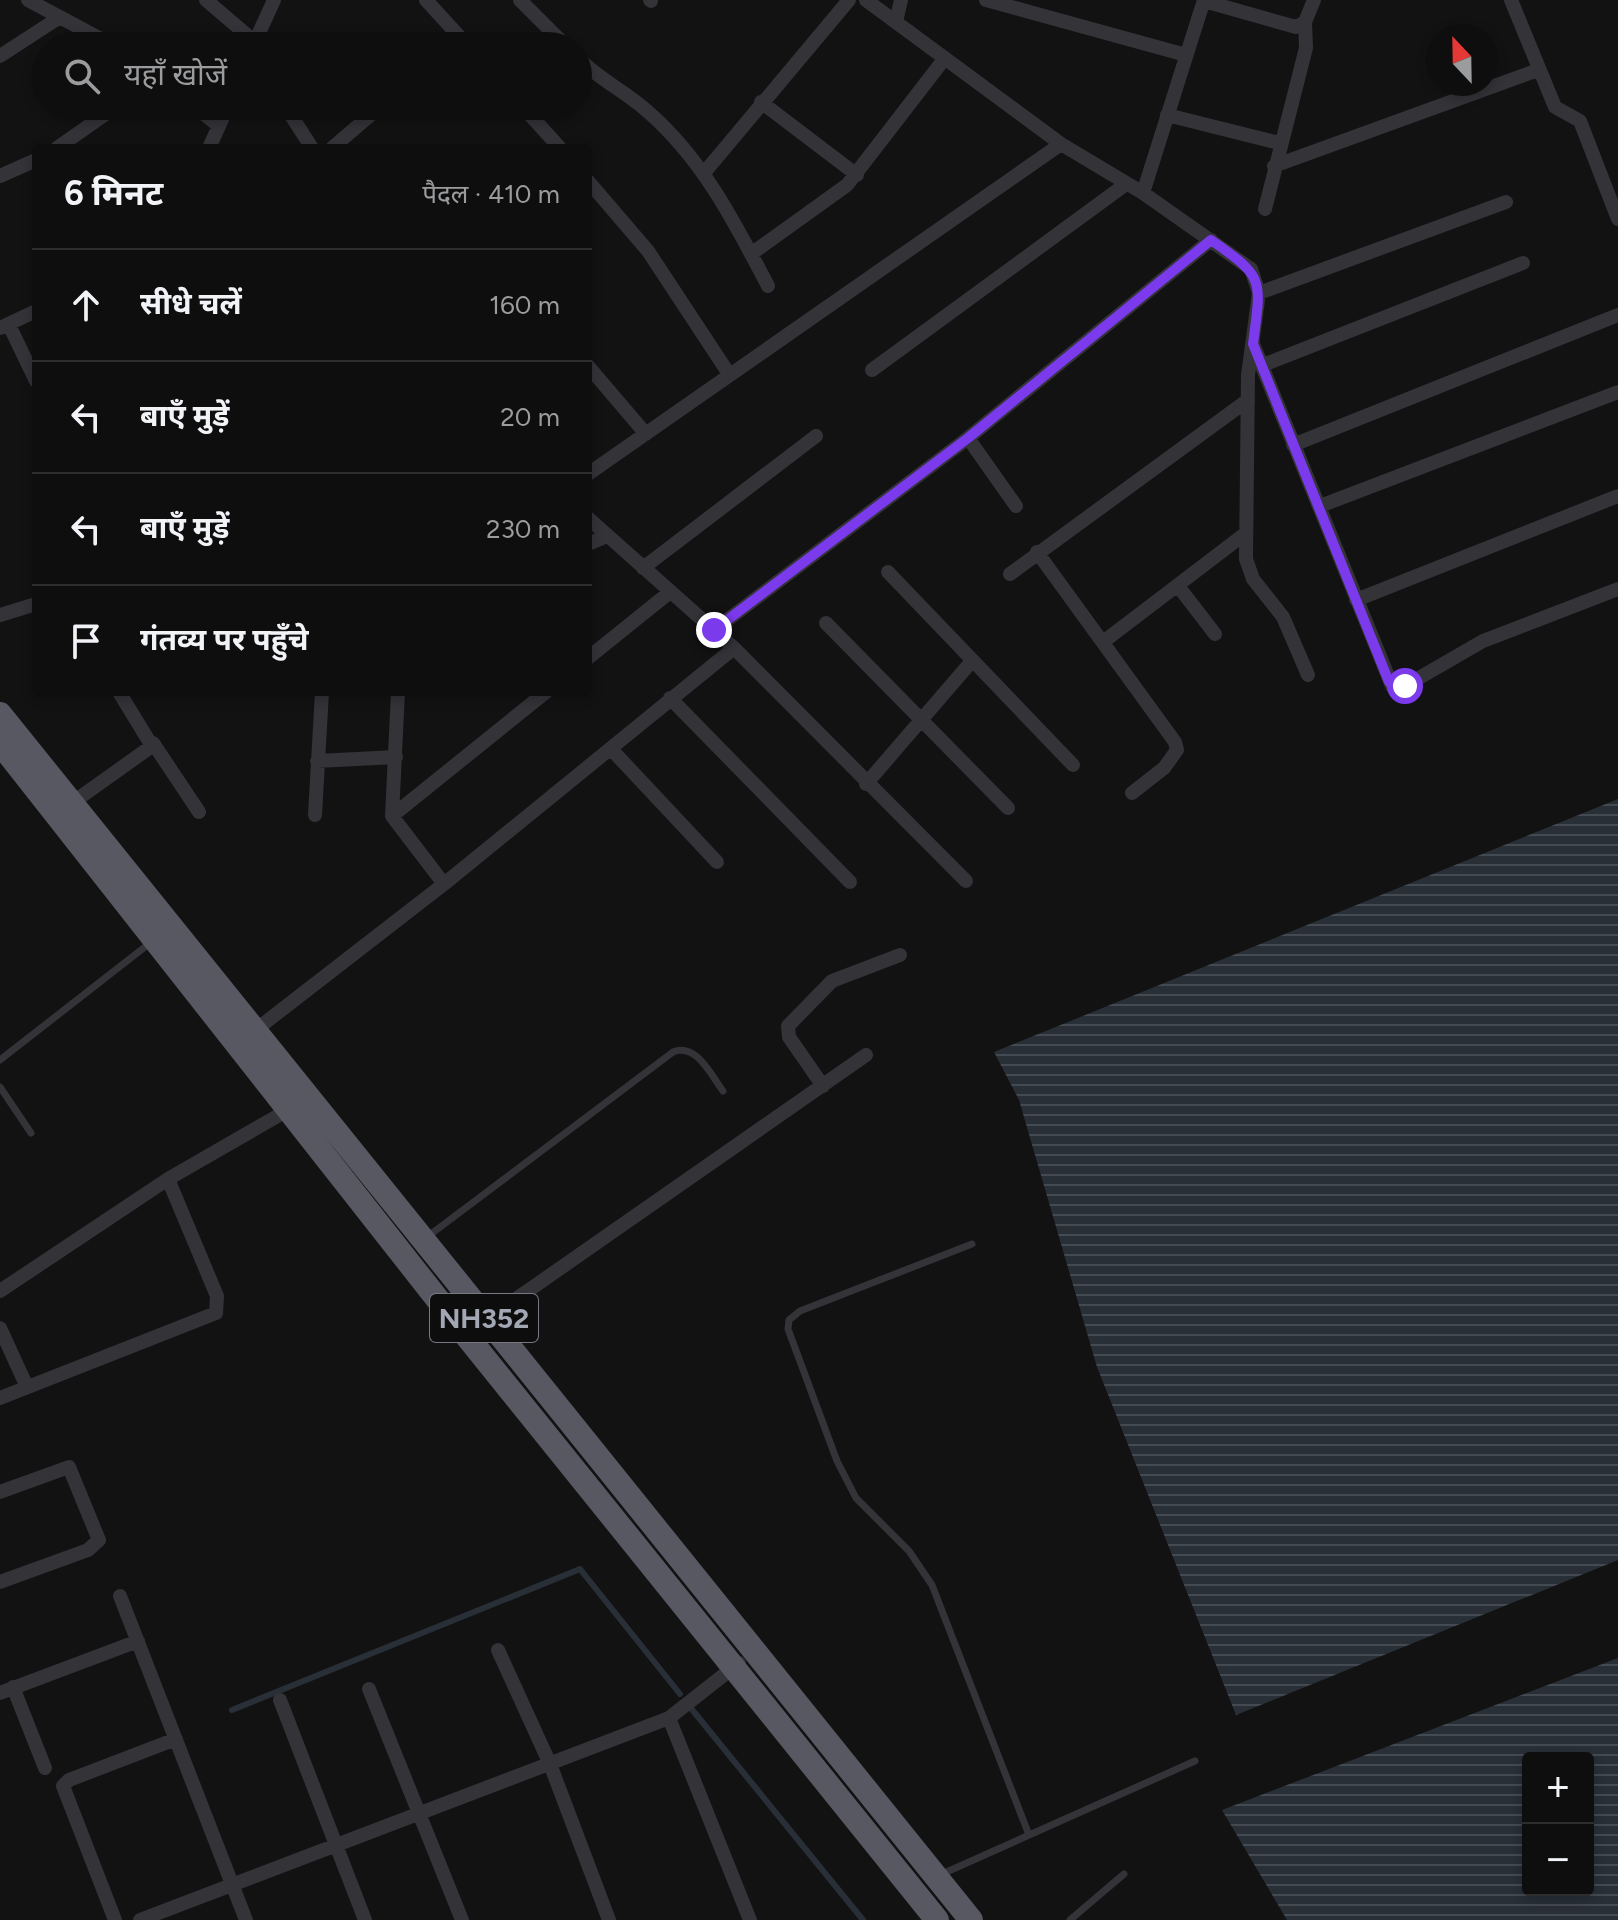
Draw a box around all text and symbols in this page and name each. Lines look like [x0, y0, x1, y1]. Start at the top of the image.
north arrow [1426, 24, 1498, 96]
search box [32, 32, 592, 120]
icon: search [60, 54, 104, 98]
text: यहाँ खोजें [124, 56, 227, 93]
text: 6 मिनट [64, 173, 163, 214]
text: पैदल · 410 m [422, 178, 560, 210]
icon: ahead [64, 283, 108, 327]
text: सीधे चलें [140, 285, 242, 322]
text: 160 m [489, 289, 560, 321]
icon: left [64, 395, 108, 439]
text: बाएँ मुड़ें [140, 397, 229, 434]
text: 20 m [500, 401, 560, 433]
icon: left [64, 507, 108, 551]
text: बाएँ मुड़ें [140, 509, 229, 546]
text: 230 m [486, 513, 560, 545]
route end [696, 612, 732, 648]
icon: arrive [64, 619, 108, 663]
text: गंतव्य पर पहुँचे [140, 621, 309, 658]
route start [1387, 668, 1423, 704]
road number: NH352 [430, 1294, 538, 1342]
map controls [1522, 1752, 1594, 1896]
button: + [1522, 1752, 1594, 1824]
button: − [1522, 1824, 1594, 1896]

